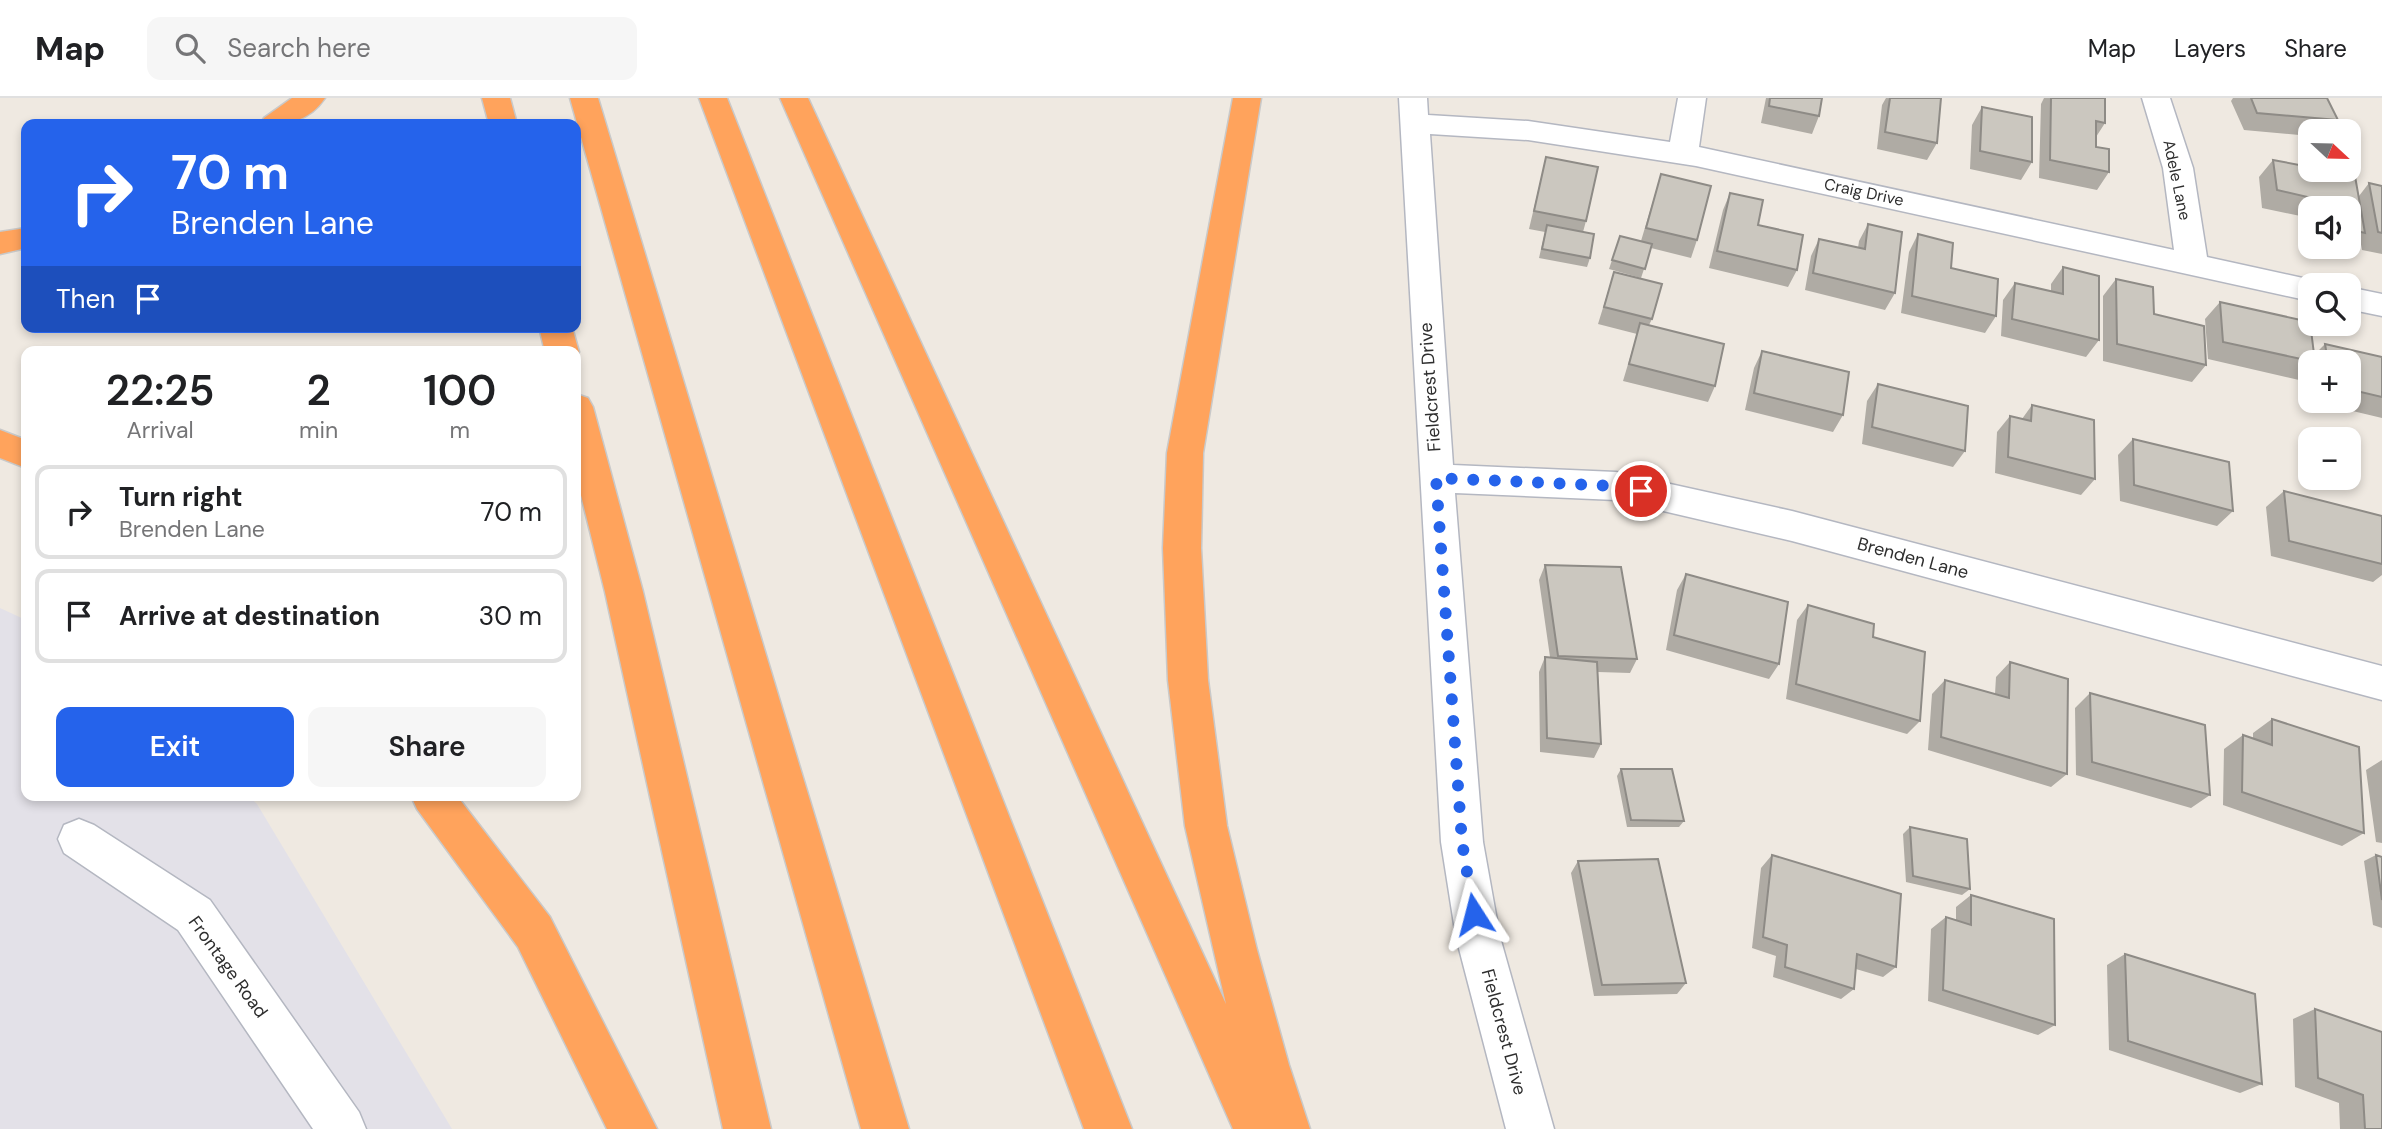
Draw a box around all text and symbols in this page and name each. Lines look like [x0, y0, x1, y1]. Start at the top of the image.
search box [147, 17, 637, 80]
text: Map [35, 27, 105, 70]
icon: search [171, 29, 209, 67]
text: Search here [227, 31, 371, 65]
text: Map [2088, 33, 2136, 64]
text: Layers [2174, 33, 2246, 64]
text: Share [2284, 33, 2347, 64]
north arrow [2298, 119, 2361, 182]
map controls [2298, 119, 2361, 490]
street label: Adele Lane [2158, 138, 2196, 222]
text: 70 m [171, 140, 289, 204]
icon: right [56, 147, 147, 238]
street label: Craig Drive [1822, 173, 1906, 211]
button: sound [2298, 196, 2361, 259]
text: Brenden Lane [171, 202, 374, 244]
button: search [2298, 273, 2361, 336]
icon: arrive [129, 280, 167, 318]
text: Then [56, 282, 115, 316]
street label: Fieldcrest Drive [1414, 322, 1446, 452]
button: + [2298, 350, 2361, 413]
text: 22:25 [106, 363, 214, 418]
text: 2 [307, 363, 331, 418]
text: 100 [423, 363, 496, 418]
text: Arrival [127, 415, 194, 445]
text: min [299, 415, 338, 445]
text: m [449, 415, 470, 445]
button: − [2298, 427, 2361, 490]
pin [1611, 461, 1671, 521]
icon: arrive [1622, 472, 1660, 510]
text: Turn right [119, 480, 243, 514]
icon: right [60, 493, 98, 531]
text: 70 m [481, 495, 542, 529]
text: Brenden Lane [119, 514, 265, 544]
street label: Brenden Lane [1855, 532, 1971, 584]
icon: arrive [60, 597, 98, 635]
text: Arrive at destination [119, 599, 380, 633]
text: 30 m [479, 599, 542, 633]
button: Exit [56, 707, 294, 787]
button: Share [308, 707, 546, 787]
position arrow [1437, 877, 1511, 951]
street label: Frontage Road [183, 911, 273, 1023]
street label: Fieldcrest Drive [1476, 966, 1532, 1098]

